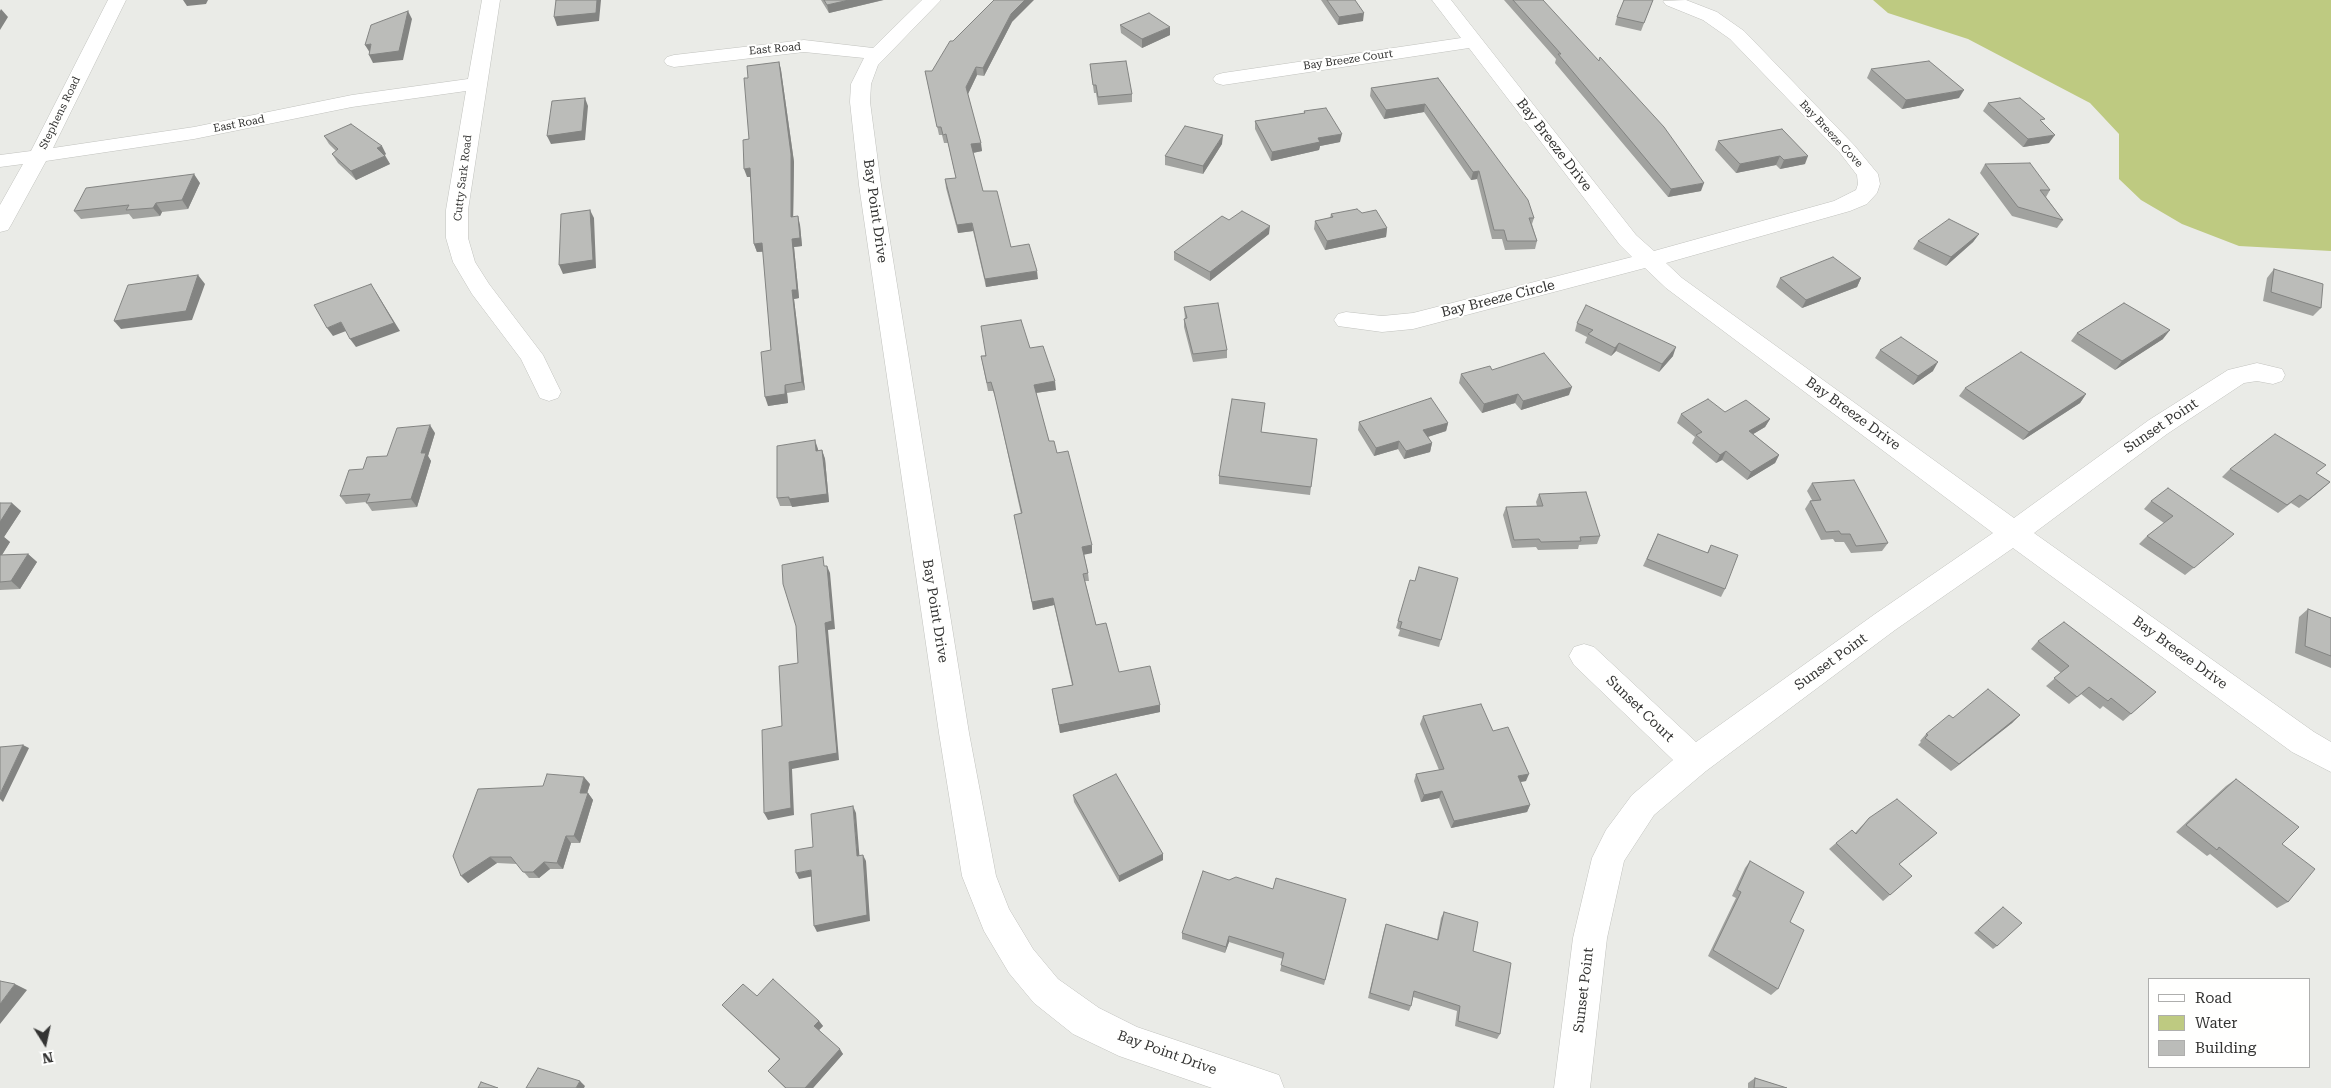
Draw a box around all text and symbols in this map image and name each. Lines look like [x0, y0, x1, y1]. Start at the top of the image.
street label: East Road [748, 40, 802, 58]
street label: Bay Breeze Court [1302, 47, 1394, 73]
street label: Stephens Road [37, 74, 83, 152]
street label: Bay Breeze Drive [1513, 95, 1595, 195]
street label: Bay Breeze Cove [1797, 98, 1865, 170]
street label: East Road [212, 113, 266, 135]
street label: Cutty Sark Road [451, 134, 475, 222]
street label: Bay Point Drive [859, 158, 891, 264]
street label: Bay Breeze Circle [1439, 277, 1557, 321]
street label: Bay Breeze Drive [1802, 374, 1904, 454]
street label: Sunset Point [2121, 395, 2201, 457]
street label: Bay Point Drive [919, 558, 951, 664]
street label: Bay Breeze Drive [2129, 613, 2231, 693]
street label: Sunset Point [1791, 630, 1871, 694]
street label: Sunset Court [1602, 672, 1678, 746]
street label: Sunset Point [1570, 947, 1598, 1033]
legend [2148, 978, 2311, 1068]
text: Road [2195, 989, 2232, 1007]
text: Water [2195, 1014, 2237, 1032]
north arrow [20, 1018, 70, 1068]
street label: Bay Point Drive [1115, 1027, 1219, 1079]
text: Building [2195, 1039, 2256, 1057]
text: N [41, 1049, 54, 1067]

